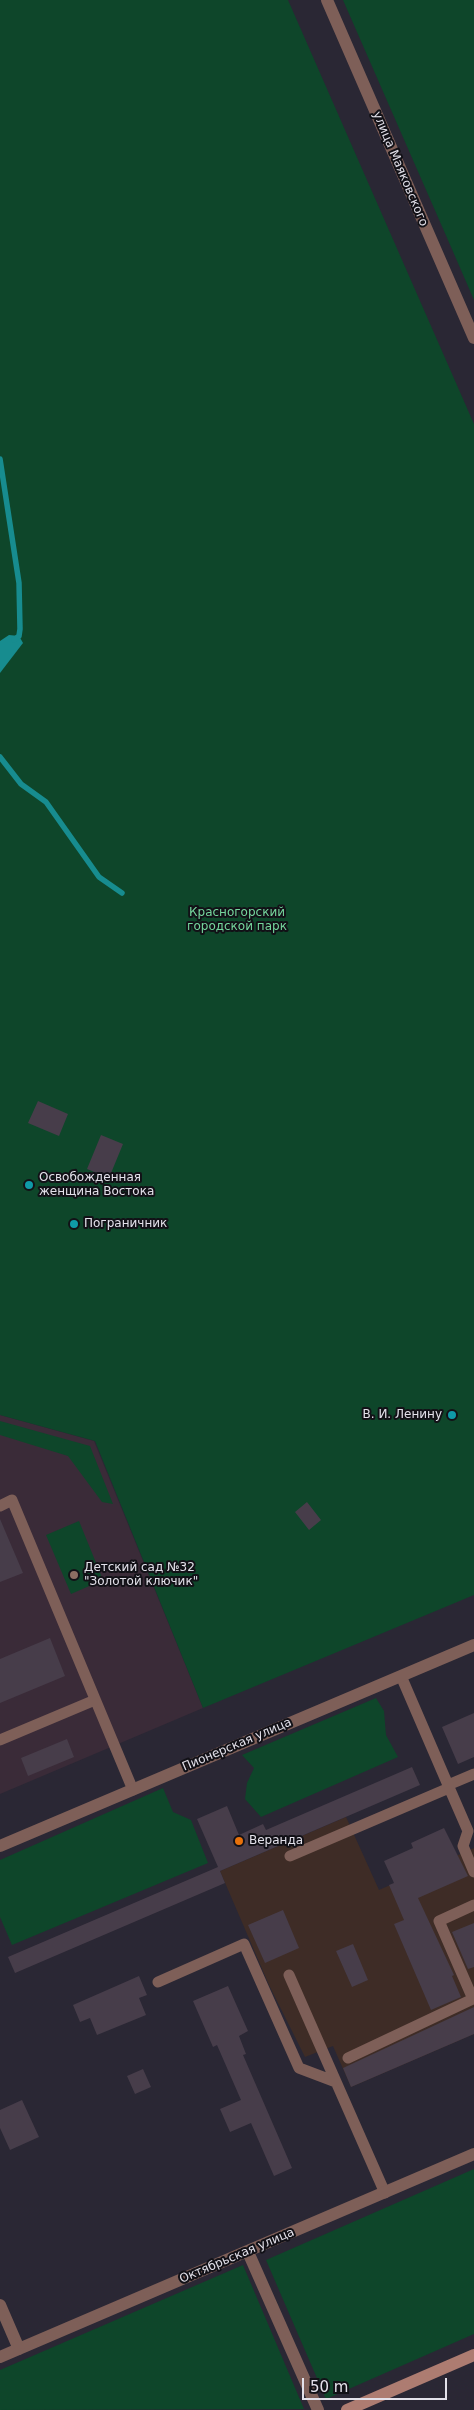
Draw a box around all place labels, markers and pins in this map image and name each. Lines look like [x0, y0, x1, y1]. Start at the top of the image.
place label: Освобожденная женщина Востока [39, 1171, 154, 1199]
marker: Освобожденная женщина Востока [23, 1179, 35, 1191]
place label: Пограничник [84, 1217, 167, 1231]
marker: Пограничник [68, 1218, 80, 1230]
place label: В. И. Ленину [363, 1408, 442, 1422]
marker: В. И. Ленину [446, 1409, 458, 1421]
place label: Детский сад №32 "Золотой ключик" [84, 1561, 198, 1589]
marker: Детский сад №32 "Золотой ключик" [68, 1569, 80, 1581]
place label: Веранда [249, 1834, 303, 1848]
marker: Веранда [233, 1835, 245, 1847]

